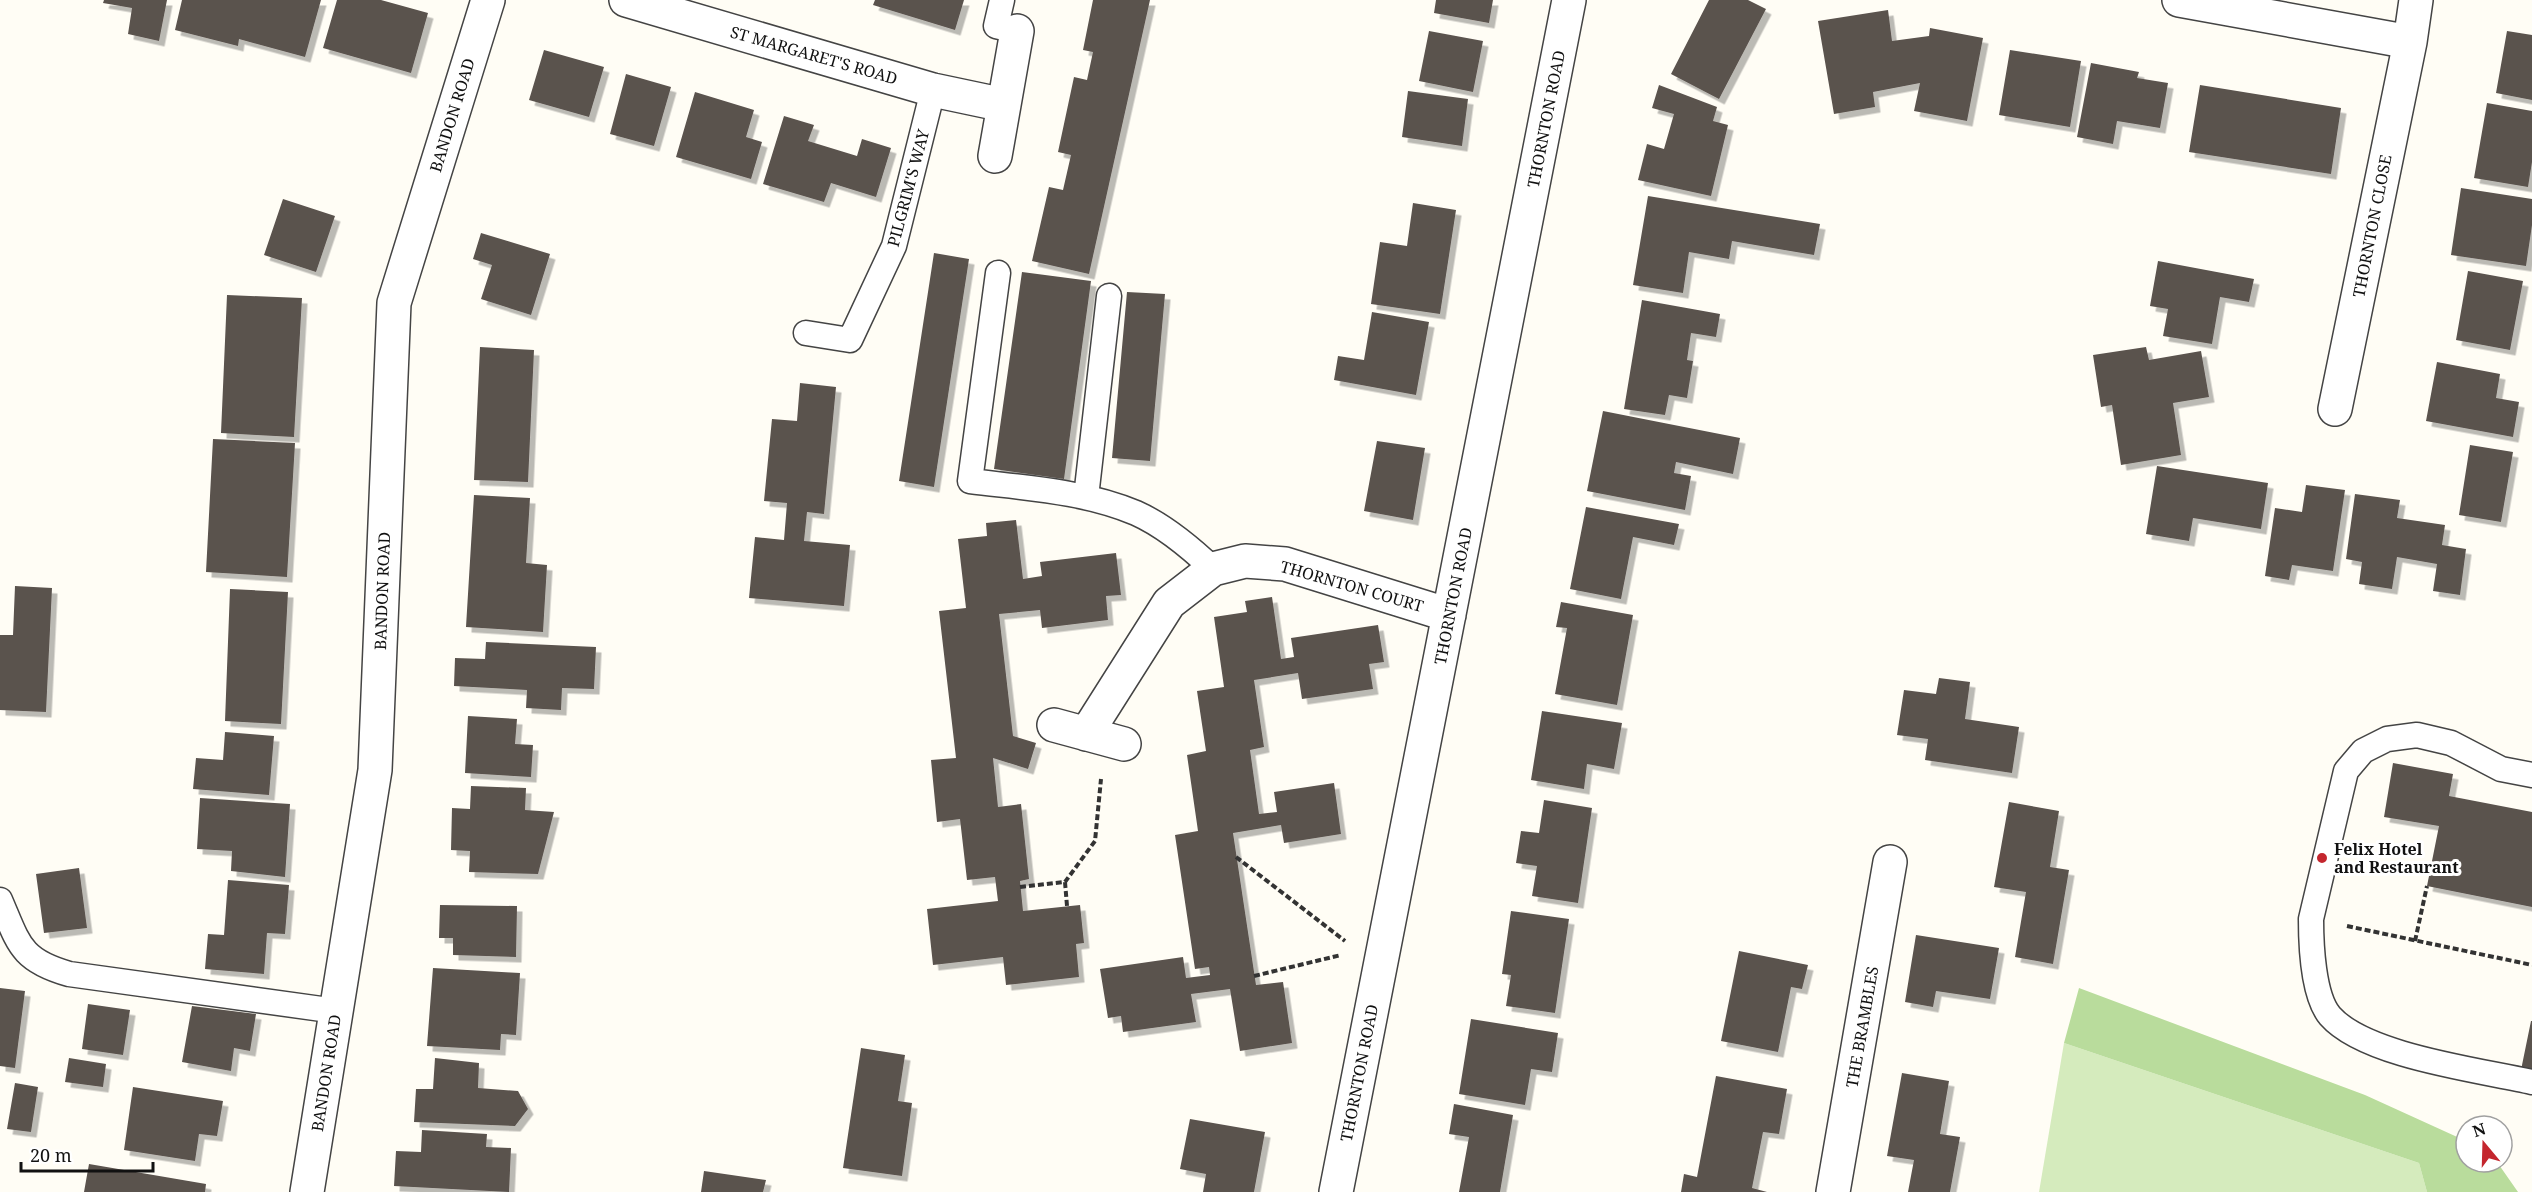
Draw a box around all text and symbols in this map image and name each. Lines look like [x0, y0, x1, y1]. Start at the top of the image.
street label: ST MARGARET'S ROAD [728, 21, 900, 89]
street label: THORNTON ROAD [1522, 48, 1570, 190]
street label: BANDON ROAD [424, 55, 480, 175]
street label: PILGRIM'S WAY [882, 126, 934, 249]
street label: THORNTON CLOSE [2347, 153, 2397, 299]
street label: THORNTON ROAD [1429, 525, 1477, 667]
street label: BANDON ROAD [369, 532, 395, 650]
street label: THORNTON COURT [1278, 555, 1426, 617]
place label: Felix Hotel and Restaurant [2334, 838, 2459, 878]
marker: Felix Hotel and Restaurant [2315, 851, 2329, 865]
street label: THE BRAMBLES [1840, 965, 1884, 1089]
street label: THORNTON ROAD [1335, 1002, 1383, 1144]
street label: BANDON ROAD [306, 1013, 346, 1133]
north arrow [2454, 1114, 2514, 1174]
text: N [2470, 1117, 2489, 1142]
scale bar [21, 1135, 153, 1173]
text: 20 m [30, 1143, 72, 1167]

